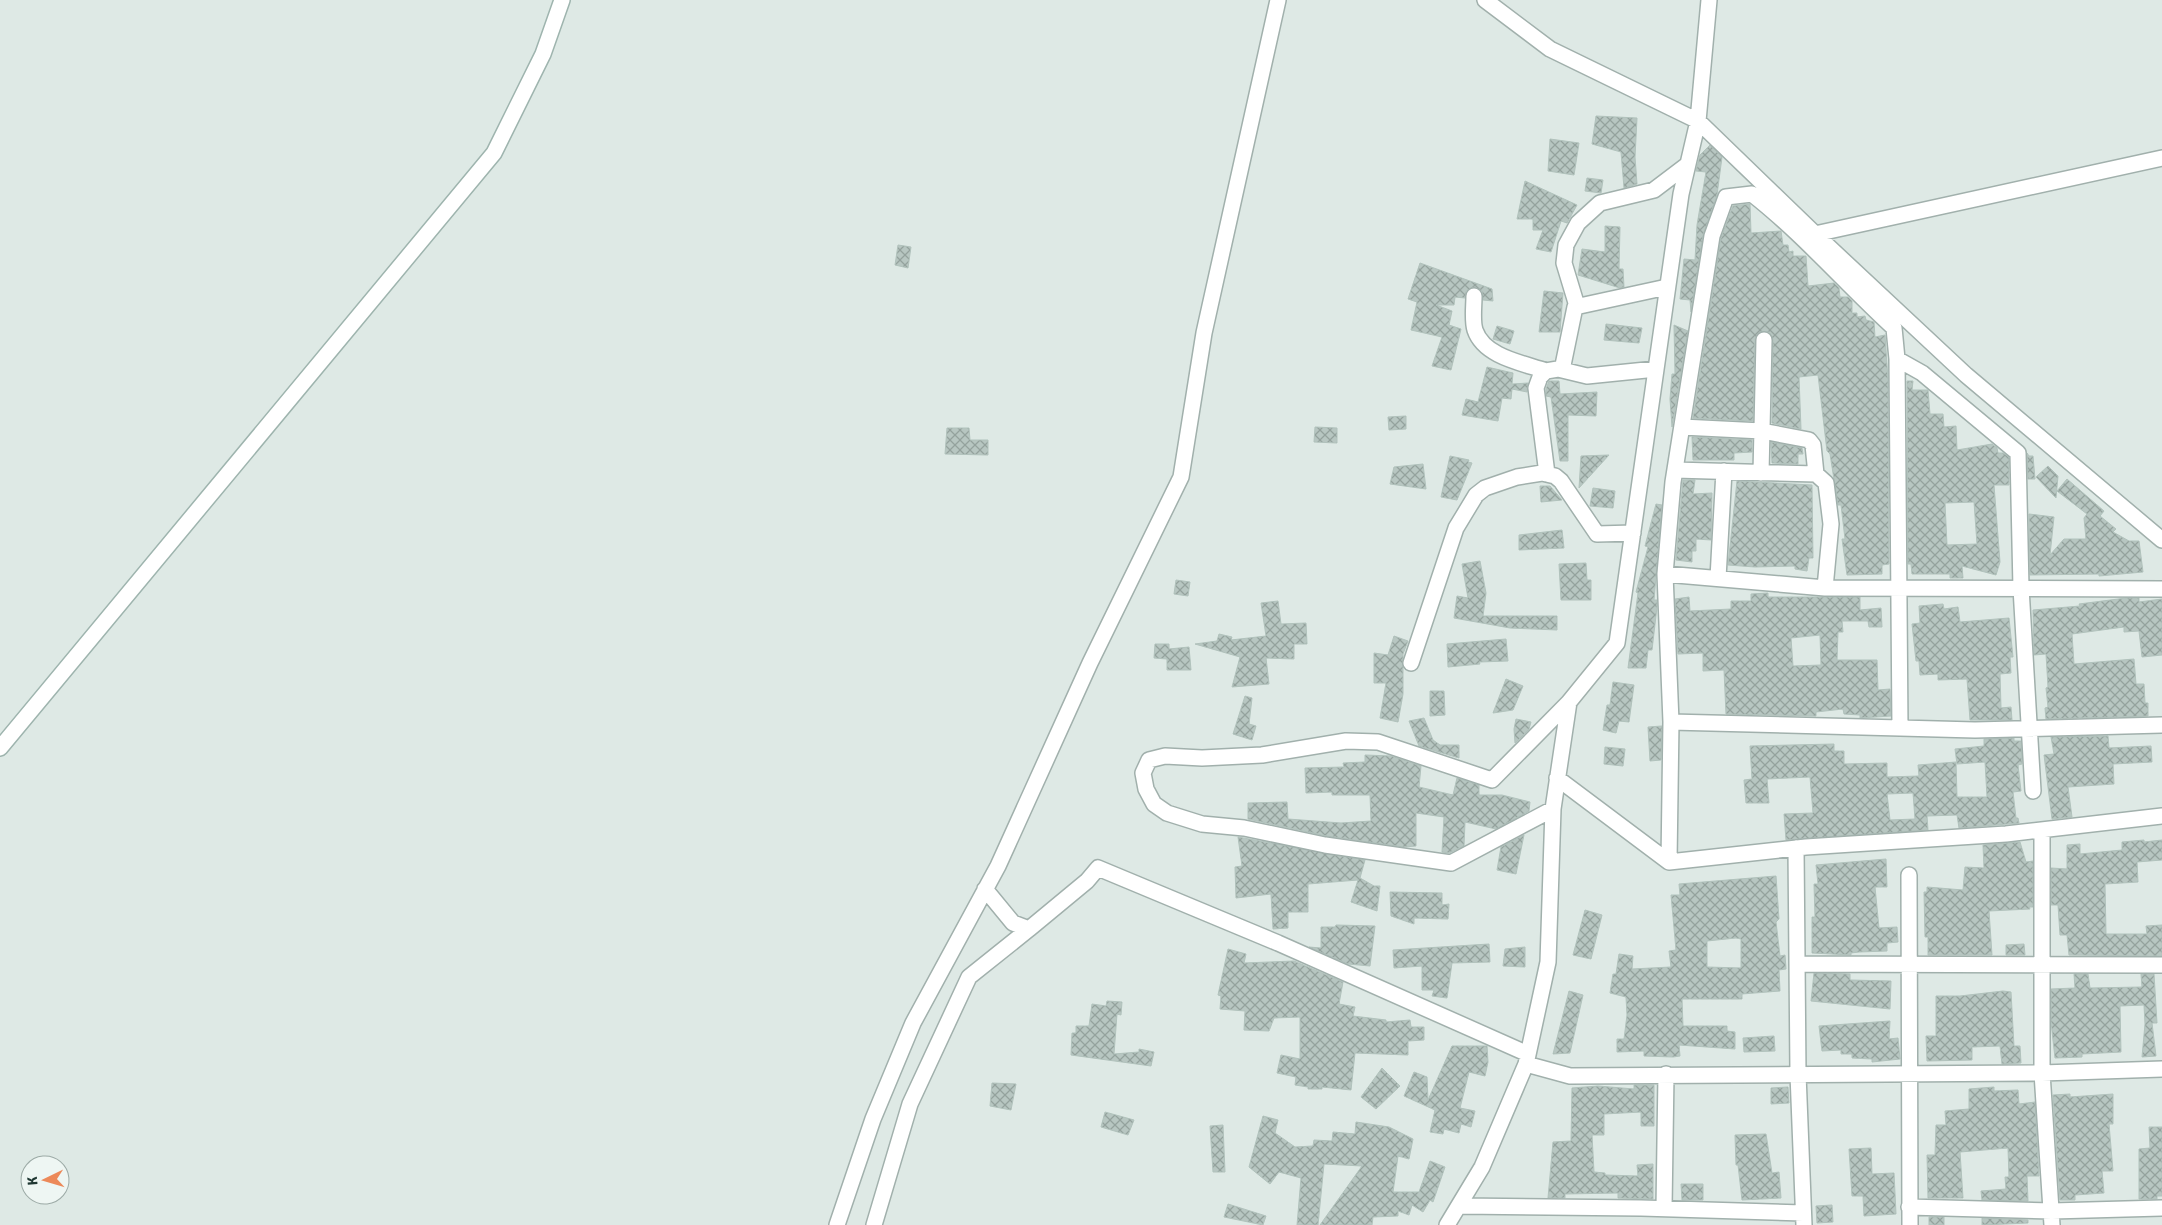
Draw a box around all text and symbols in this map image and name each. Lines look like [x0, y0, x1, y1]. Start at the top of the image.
north arrow [20, 1155, 70, 1205]
text: K [24, 1176, 41, 1186]

